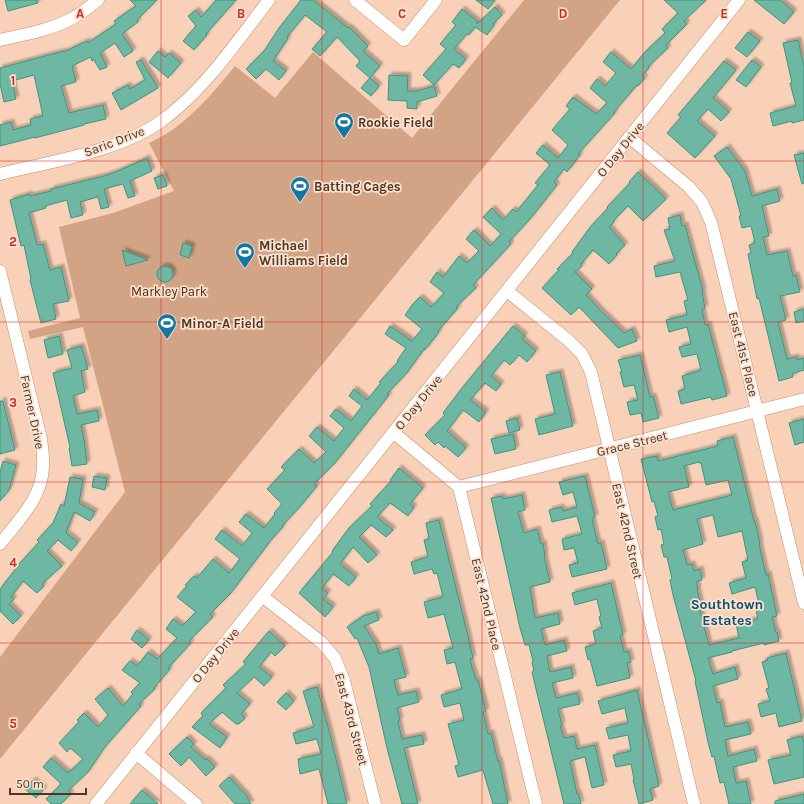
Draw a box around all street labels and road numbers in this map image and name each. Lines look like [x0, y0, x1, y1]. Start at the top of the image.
street label: O Day Drive [594, 118, 647, 180]
street label: Saric Drive [82, 123, 147, 160]
street label: East 41st Place [726, 310, 761, 398]
street label: O Day Drive [392, 371, 445, 433]
street label: Farmer Drive [17, 374, 48, 451]
street label: Grace Street [595, 427, 669, 460]
street label: East 42nd Street [609, 481, 646, 581]
street label: East 42nd Place [469, 557, 504, 652]
street label: O Day Drive [189, 624, 242, 686]
street label: East 43rd Street [332, 671, 371, 767]

